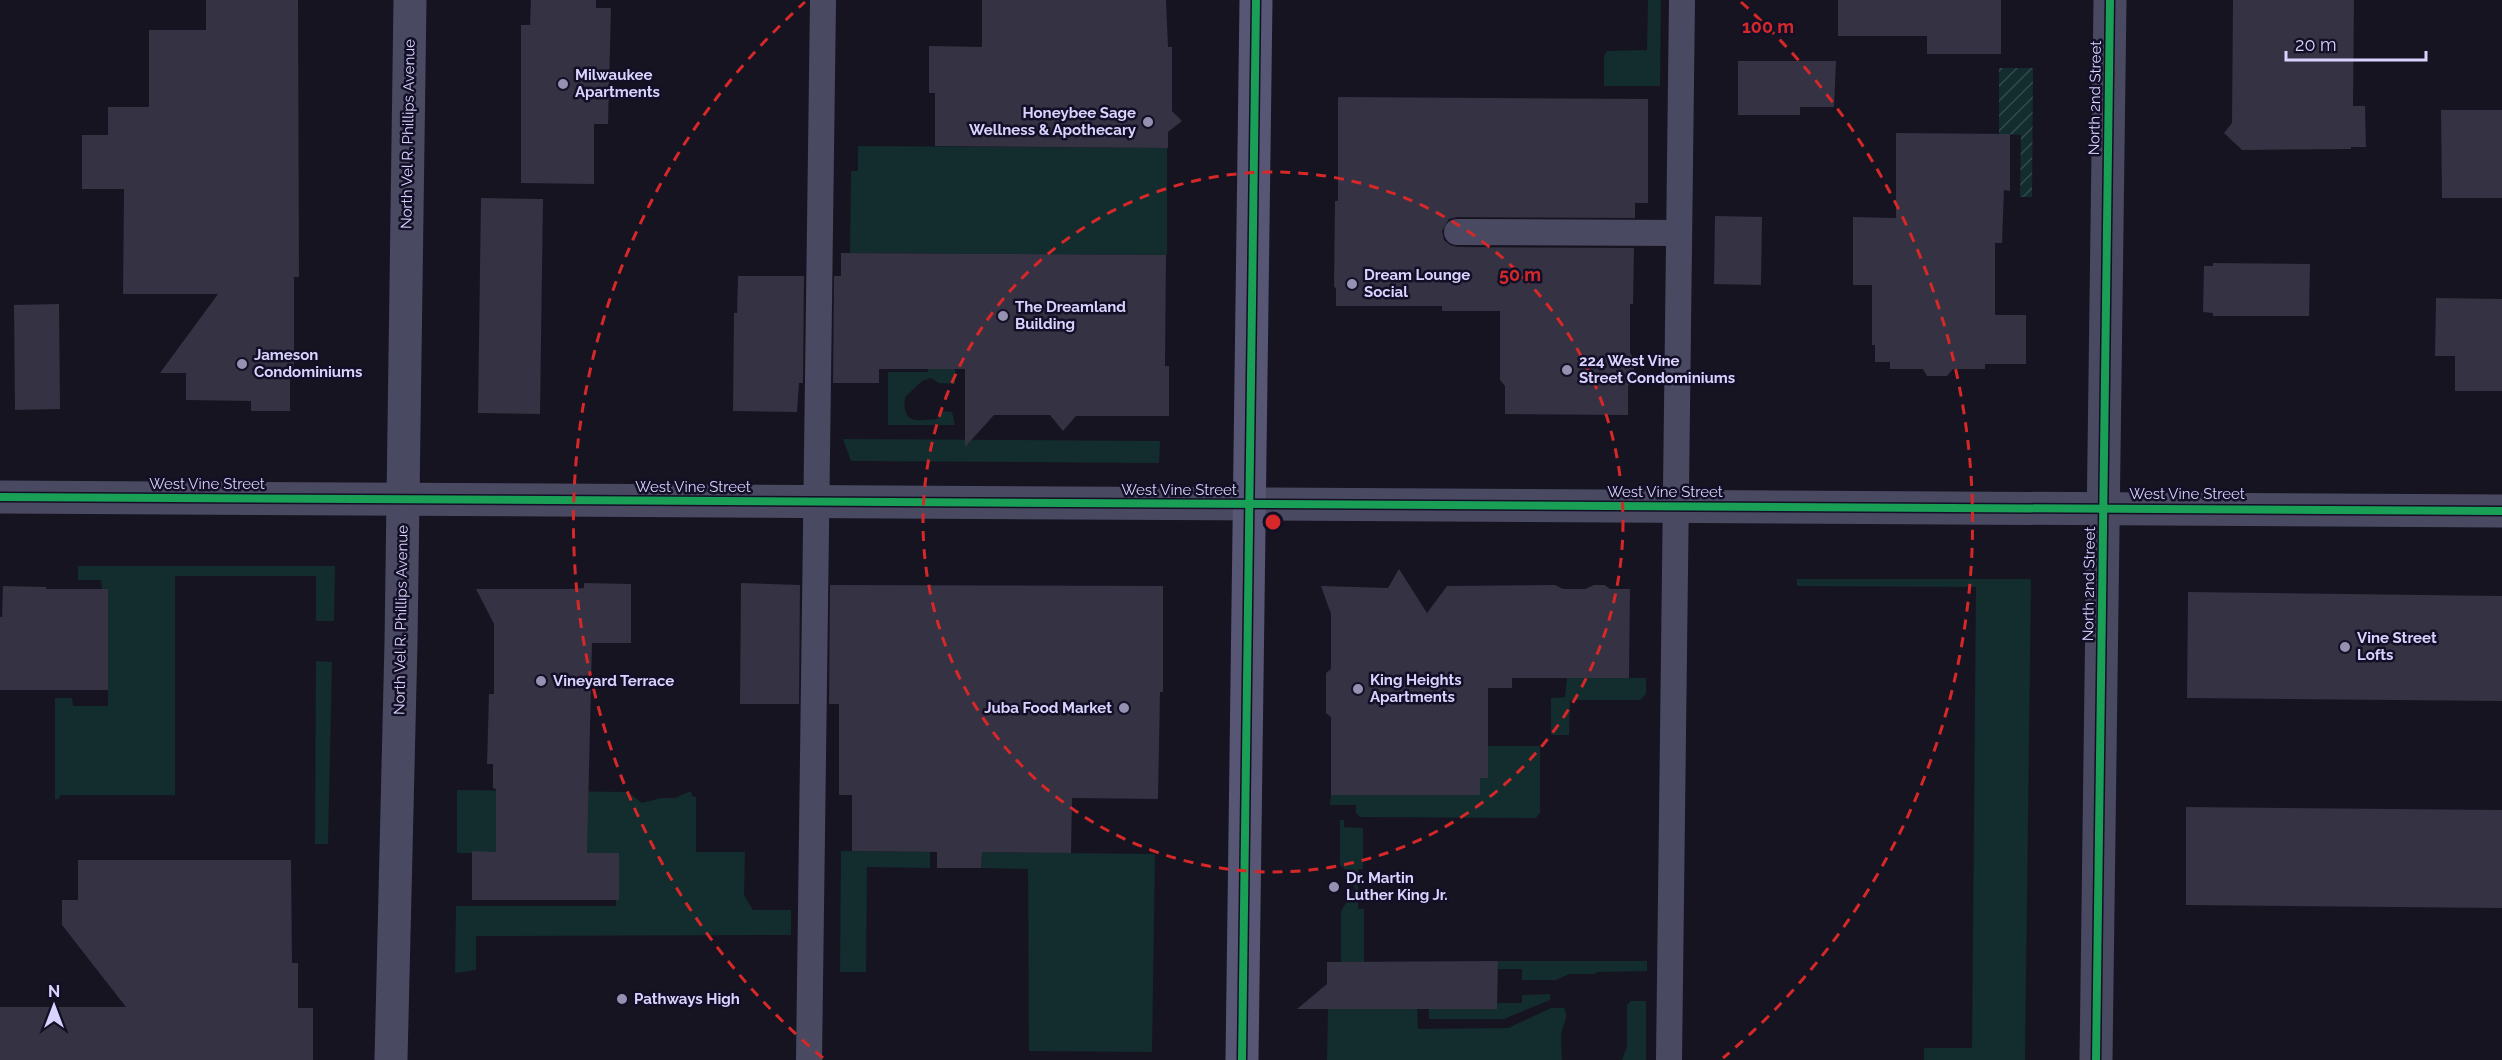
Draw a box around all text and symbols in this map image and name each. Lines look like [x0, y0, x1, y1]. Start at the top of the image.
text: 100 m [1742, 16, 1794, 37]
scale bar [2286, 24, 2426, 62]
text: 20 m [2295, 34, 2337, 55]
street label: North Vel R. Phillips Avenue [397, 39, 419, 229]
street label: North 2nd Street [2085, 41, 2105, 155]
place label: Milwaukee Apartments [575, 66, 660, 101]
marker: Milwaukee Apartments [556, 77, 570, 91]
place label: Honeybee Sage Wellness & Apothecary [969, 104, 1137, 139]
marker: Honeybee Sage Wellness & Apothecary [1141, 115, 1155, 129]
text: 50 m [1499, 264, 1541, 285]
place label: Dream Lounge Social [1364, 266, 1470, 301]
marker: Dream Lounge Social [1345, 277, 1359, 291]
place label: The Dreamland Building [1015, 298, 1126, 333]
marker: The Dreamland Building [996, 309, 1010, 323]
place label: Jameson Condominiums [254, 346, 363, 381]
place label: 224 West Vine Street Condominiums [1579, 352, 1735, 387]
marker: Jameson Condominiums [235, 357, 249, 371]
marker: 224 West Vine Street Condominiums [1560, 363, 1574, 377]
street label: West Vine Street [149, 475, 265, 493]
street label: West Vine Street [635, 478, 751, 496]
street label: West Vine Street [1121, 481, 1237, 499]
street label: West Vine Street [1607, 483, 1723, 501]
street label: West Vine Street [2129, 485, 2245, 503]
centre of rings [1263, 512, 1283, 532]
street label: North Vel R. Phillips Avenue [390, 525, 412, 715]
street label: North 2nd Street [2079, 527, 2099, 641]
place label: Vine Street Lofts [2357, 629, 2437, 664]
marker: Vine Street Lofts [2338, 640, 2352, 654]
place label: King Heights Apartments [1370, 671, 1462, 706]
place label: Vineyard Terrace [553, 672, 674, 690]
marker: Vineyard Terrace [534, 674, 548, 688]
marker: King Heights Apartments [1351, 682, 1365, 696]
place label: Juba Food Market [984, 699, 1112, 717]
marker: Juba Food Market [1117, 701, 1131, 715]
place label: Dr. Martin Luther King Jr. [1346, 869, 1448, 904]
marker: Dr. Martin Luther King Jr. [1327, 880, 1341, 894]
north arrow [24, 976, 84, 1036]
text: N [48, 982, 60, 1001]
place label: Pathways High [634, 990, 740, 1008]
marker: Pathways High [615, 992, 629, 1006]

